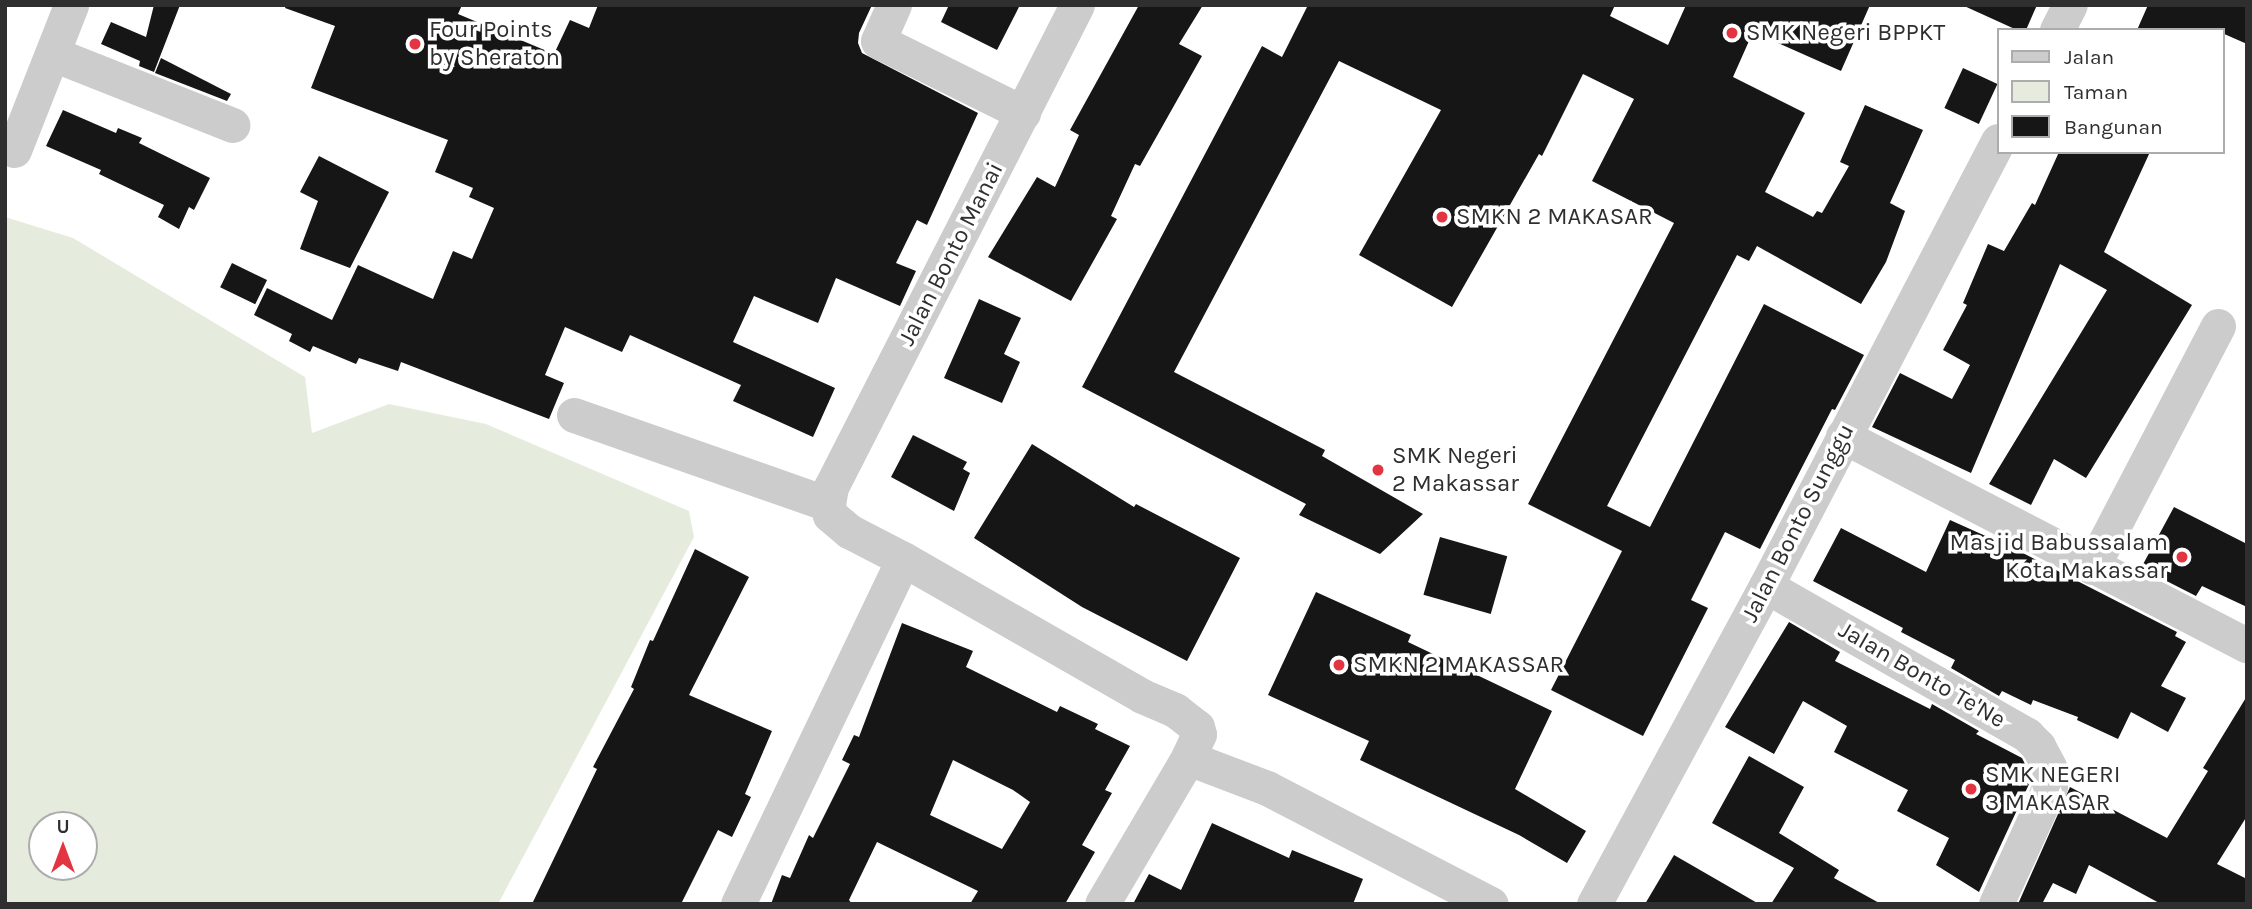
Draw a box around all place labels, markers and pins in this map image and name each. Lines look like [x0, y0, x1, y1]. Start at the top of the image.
place label: Four Points by Sheraton [429, 16, 560, 72]
place label: SMK Negeri BPPKT [1746, 19, 1945, 47]
marker: SMK Negeri BPPKT [1724, 25, 1740, 41]
marker: Four Points by Sheraton [407, 36, 423, 52]
place label: SMKN 2 MAKASAR [1456, 203, 1653, 231]
marker: SMKN 2 MAKASAR [1434, 209, 1450, 225]
place label: SMK Negeri 2 Makassar [1392, 442, 1519, 498]
marker: SMK Negeri 2 Makassar [1370, 462, 1386, 478]
place label: Masjid Babussalam Kota Makassar [1950, 529, 2168, 585]
marker: Masjid Babussalam Kota Makassar [2174, 549, 2190, 565]
place label: SMKN 2 MAKASSAR [1353, 651, 1564, 679]
marker: SMKN 2 MAKASSAR [1331, 657, 1347, 673]
place label: SMK NEGERI 3 MAKASAR [1985, 761, 2120, 817]
marker: SMK NEGERI 3 MAKASAR [1963, 781, 1979, 797]

